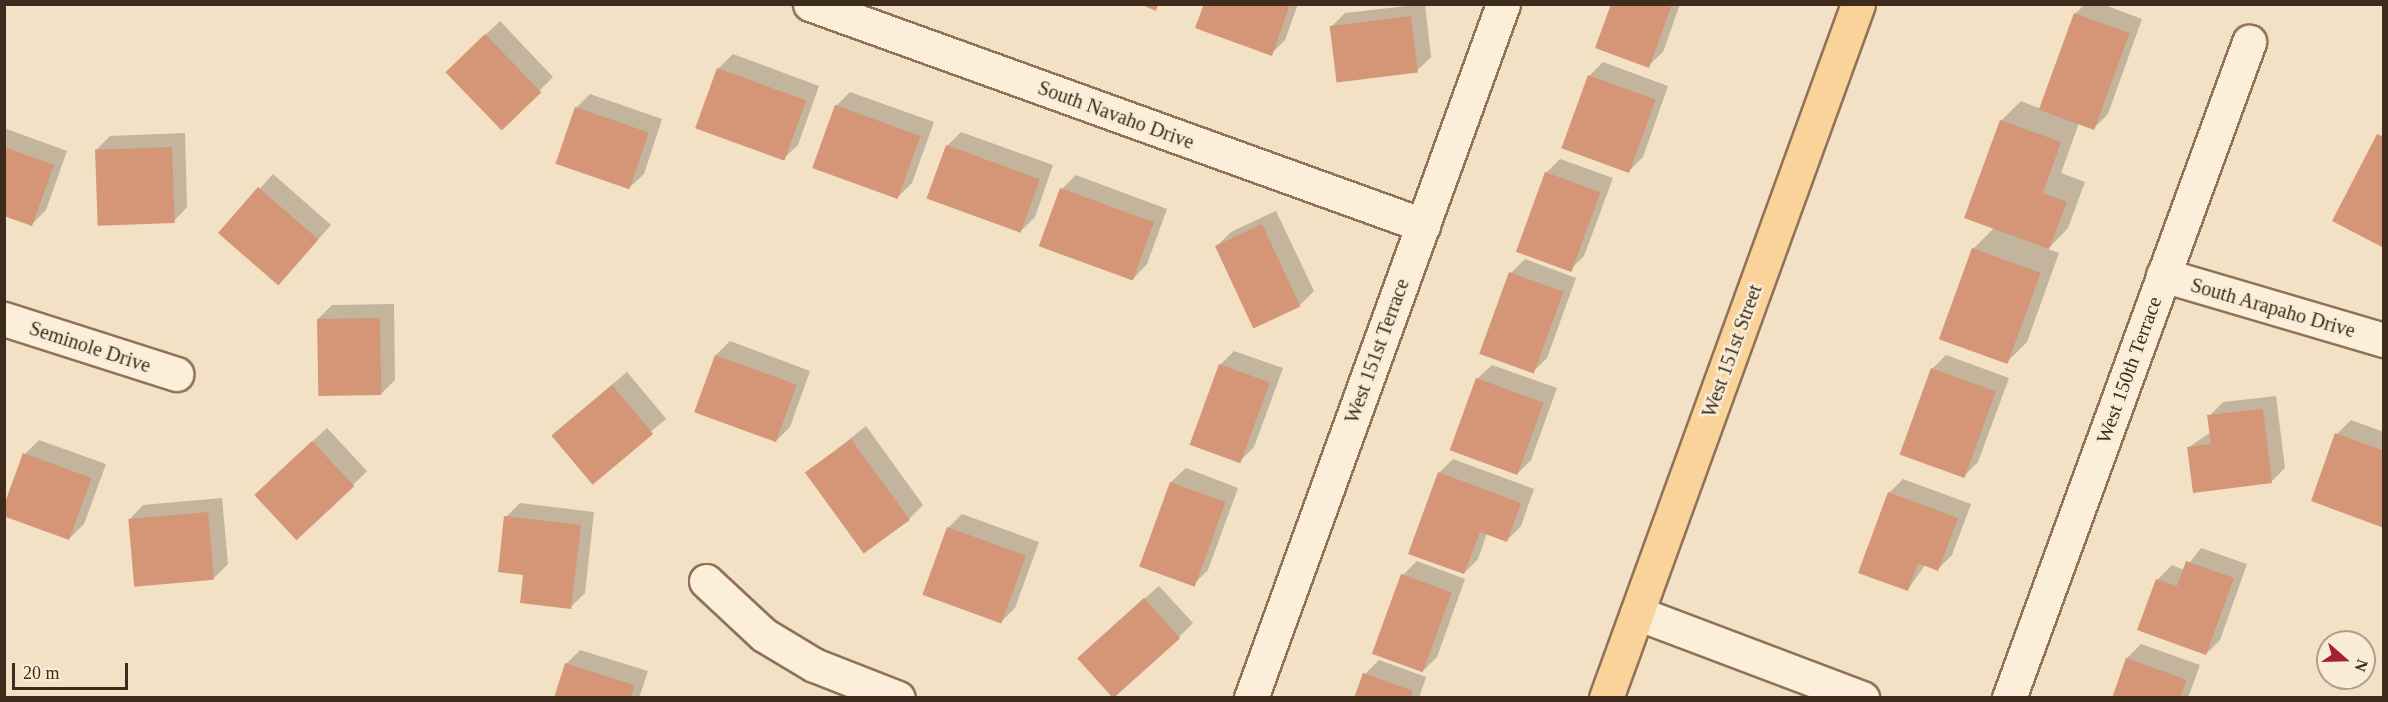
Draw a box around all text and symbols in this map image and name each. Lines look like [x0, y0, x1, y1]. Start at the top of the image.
street label: South Navaho Drive [1035, 76, 1197, 154]
street label: South Arapaho Drive [2187, 273, 2359, 343]
street label: West 151st Terrace [1340, 275, 1414, 427]
street label: West 151st Street [1697, 281, 1767, 421]
street label: West 150th Terrace [2091, 293, 2167, 447]
street label: Seminole Drive [26, 316, 154, 378]
north arrow [2316, 630, 2376, 690]
scale bar [15, 651, 130, 689]
text: N [2352, 657, 2371, 674]
text: 20 m [23, 663, 60, 683]

